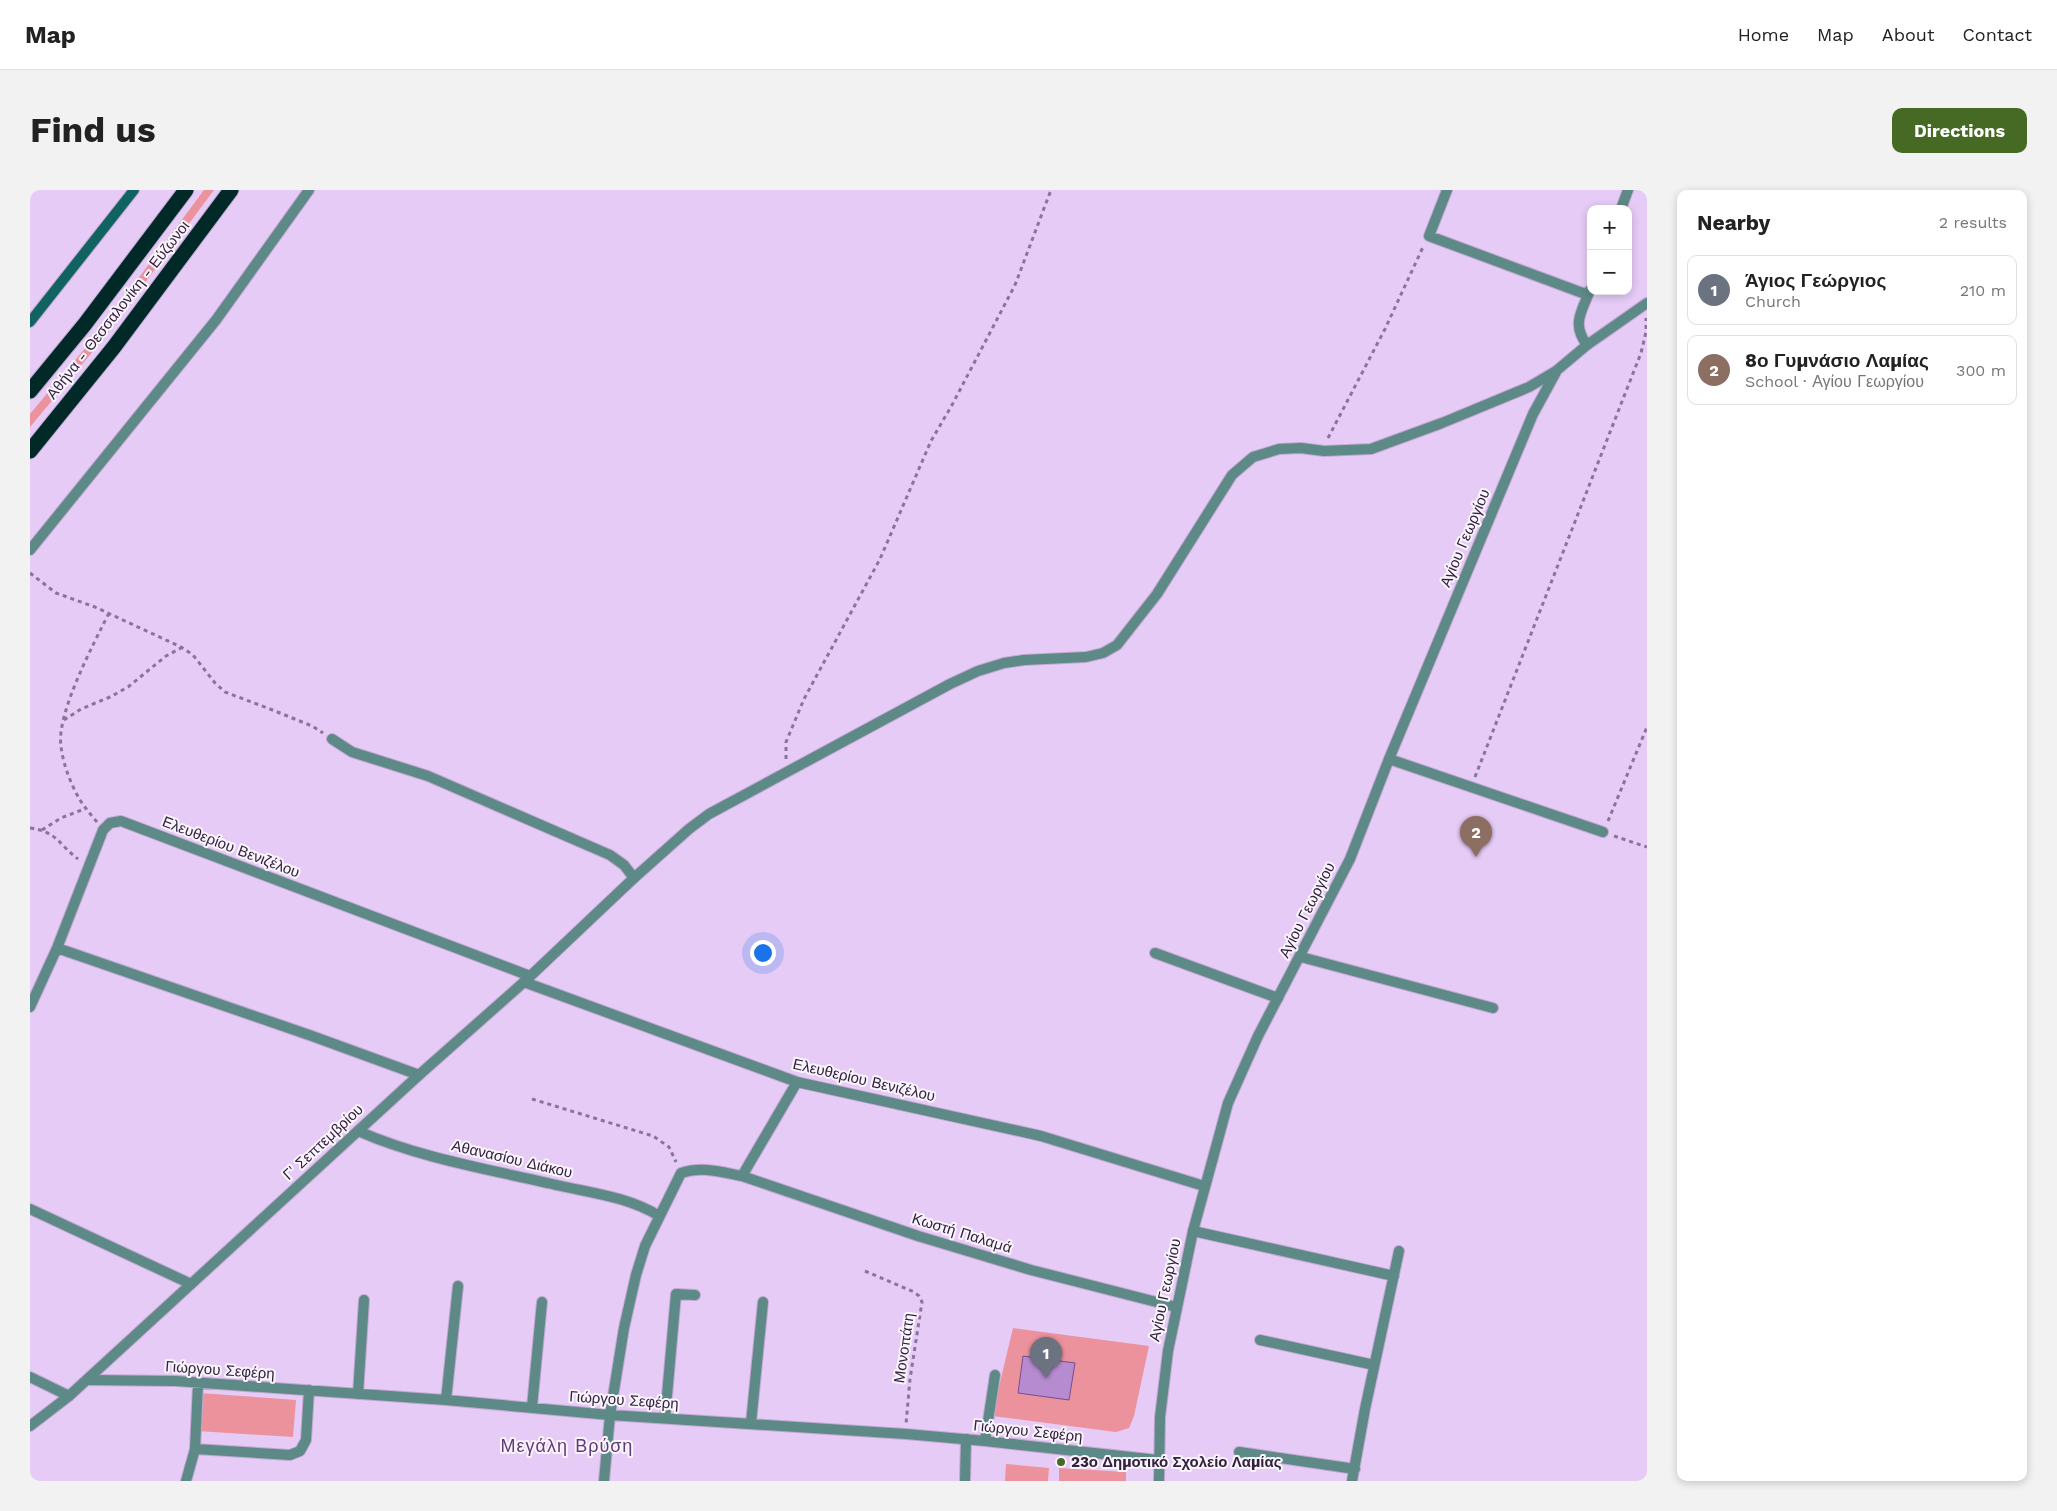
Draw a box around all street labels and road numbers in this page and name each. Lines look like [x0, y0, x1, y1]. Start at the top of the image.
street label: Αθήνα - Θεσσαλονίκη - Εύζωνοι [43, 217, 193, 403]
street label: Αγίου Γεωργίου [1436, 486, 1494, 590]
street label: Ελευθερίου Βενιζέλου [160, 813, 302, 881]
street label: Αγίου Γεωργίου [1275, 859, 1339, 961]
street label: Ελευθερίου Βενιζέλου [791, 1055, 937, 1105]
street label: Γ' Σεπτεμβρίου [279, 1100, 367, 1184]
street label: Αθανασίου Διάκου [450, 1136, 574, 1182]
street label: Κωστή Παλαμά [910, 1209, 1014, 1257]
street label: Αγίου Γεωργίου [1145, 1237, 1185, 1343]
street label: Μονοπάτη [890, 1312, 918, 1384]
street label: Γιώργου Σεφέρη [165, 1357, 275, 1383]
street label: Γιώργου Σεφέρη [569, 1387, 679, 1413]
street label: Γιώργου Σεφέρη [973, 1416, 1083, 1446]

